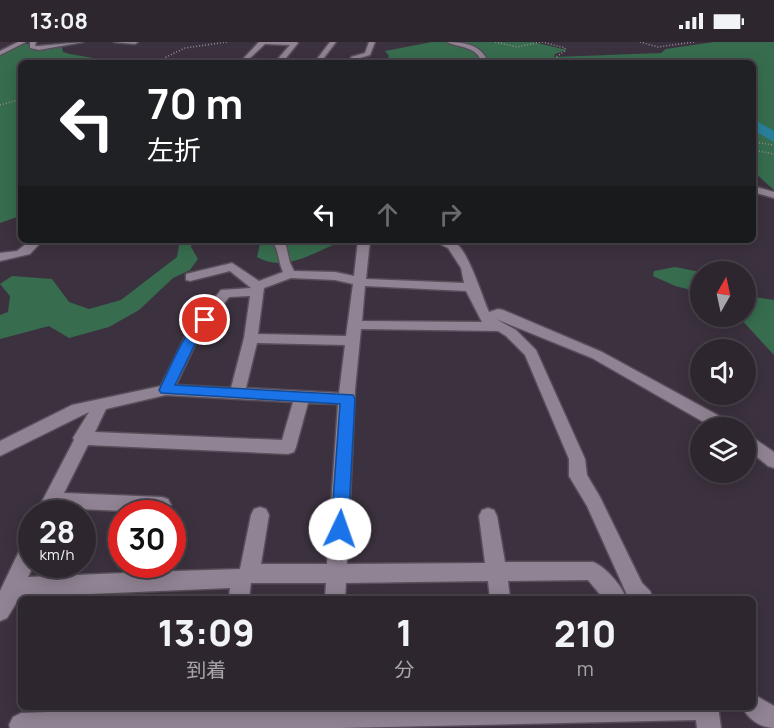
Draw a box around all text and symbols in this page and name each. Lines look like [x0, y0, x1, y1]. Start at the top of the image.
text: 13:08 [30, 6, 88, 36]
text: 70 m [147, 74, 243, 132]
icon: left [48, 84, 126, 162]
text: 左折 [147, 131, 201, 168]
icon: left [308, 198, 341, 231]
icon: ahead [371, 198, 404, 231]
icon: right [434, 198, 467, 231]
north arrow [690, 261, 756, 327]
map controls [690, 261, 756, 483]
pin [179, 294, 230, 345]
icon: arrive [188, 303, 221, 336]
button: sound [690, 339, 756, 405]
button: layers [690, 417, 756, 483]
position arrow [308, 497, 372, 561]
speed limit sign: 30 [108, 500, 186, 578]
text: 28 [39, 511, 75, 552]
text: km/h [40, 544, 74, 565]
text: 13:09 [158, 608, 255, 657]
text: 1 [396, 608, 413, 657]
text: 210 [554, 609, 616, 658]
text: m [577, 655, 594, 682]
text: 到着 [186, 656, 226, 683]
text: 分 [394, 656, 414, 683]

